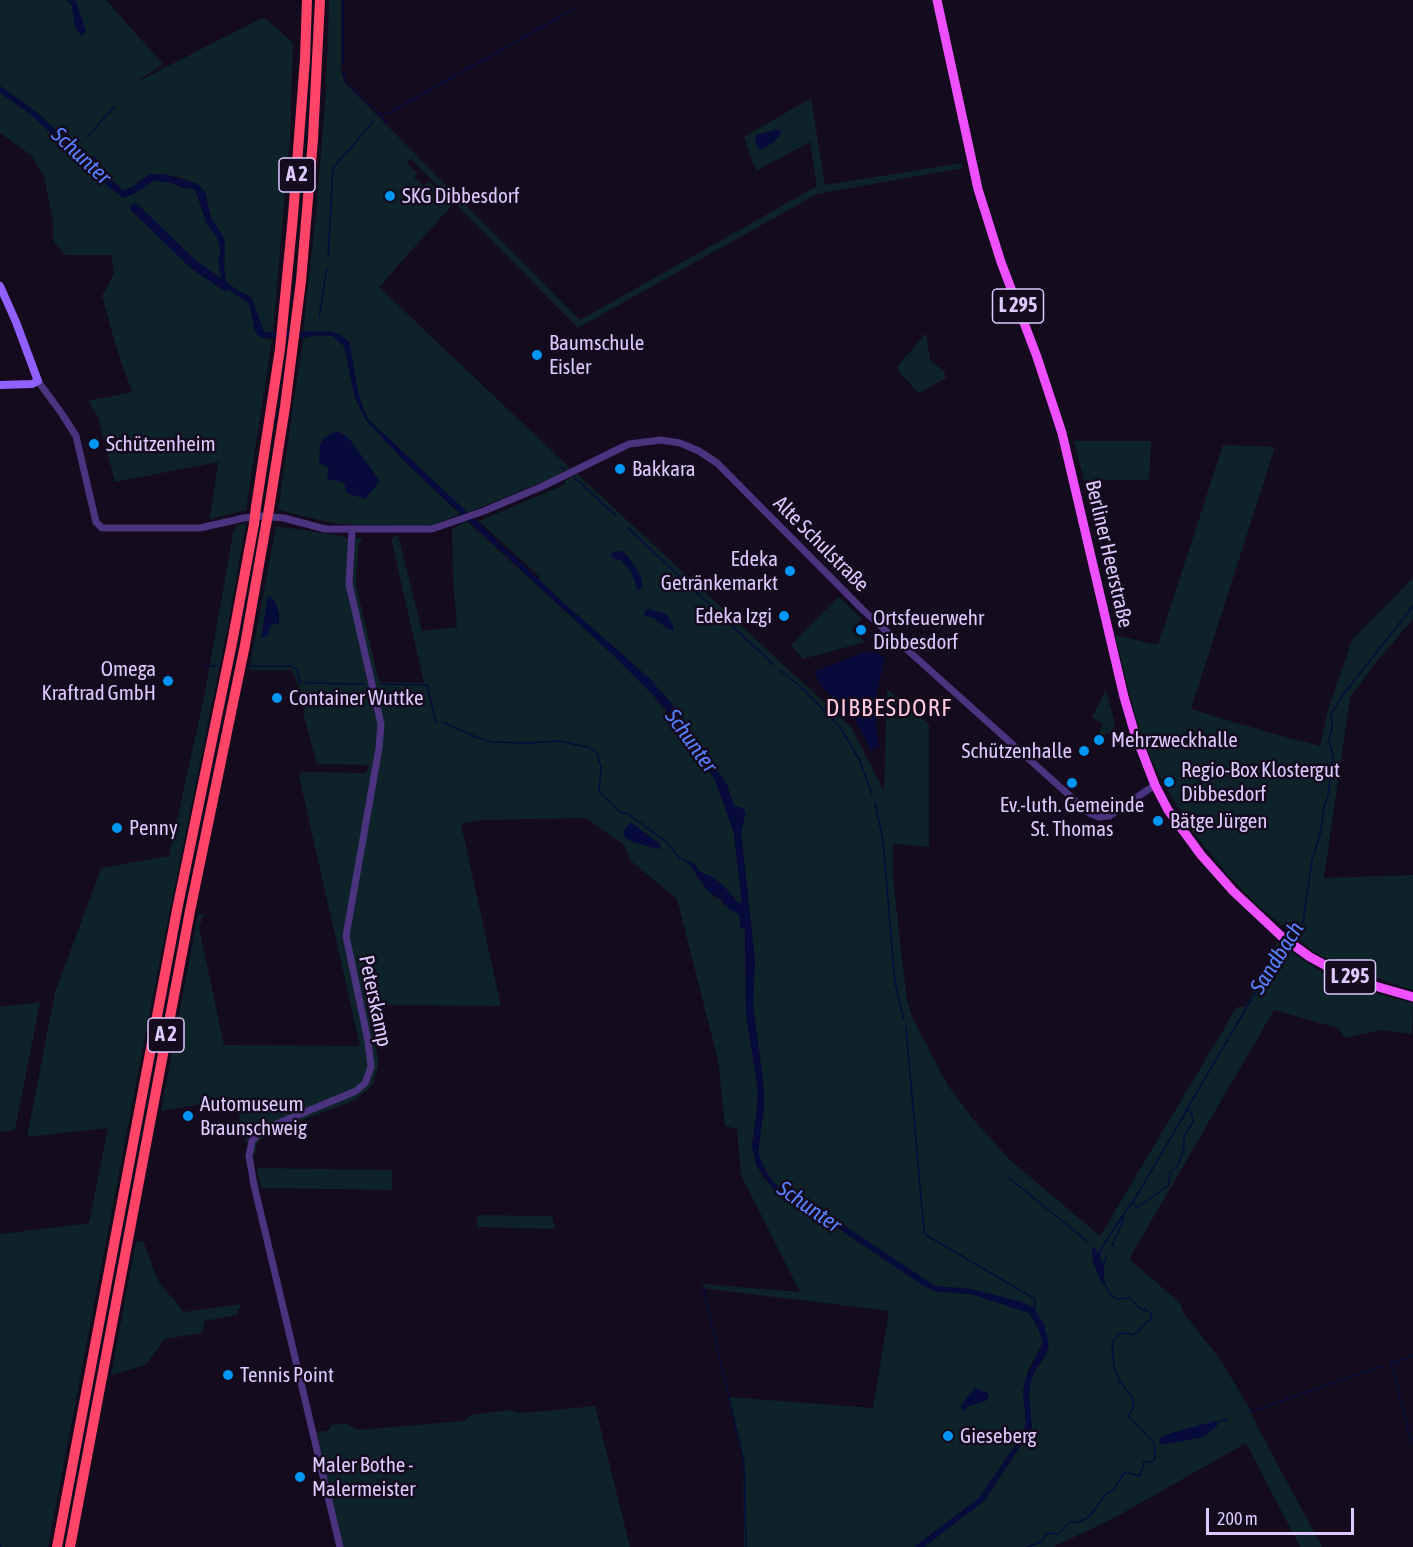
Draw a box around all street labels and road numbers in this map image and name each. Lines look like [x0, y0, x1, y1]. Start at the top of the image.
road number: A 2 [279, 158, 315, 192]
road number: L 295 [992, 289, 1044, 323]
street label: Berliner Heerstraße [1080, 478, 1138, 630]
street label: Alte Schulstraße [768, 491, 874, 597]
street label: Peterskamp [353, 953, 397, 1049]
road number: L 295 [1324, 960, 1376, 994]
road number: A 2 [148, 1018, 184, 1052]

